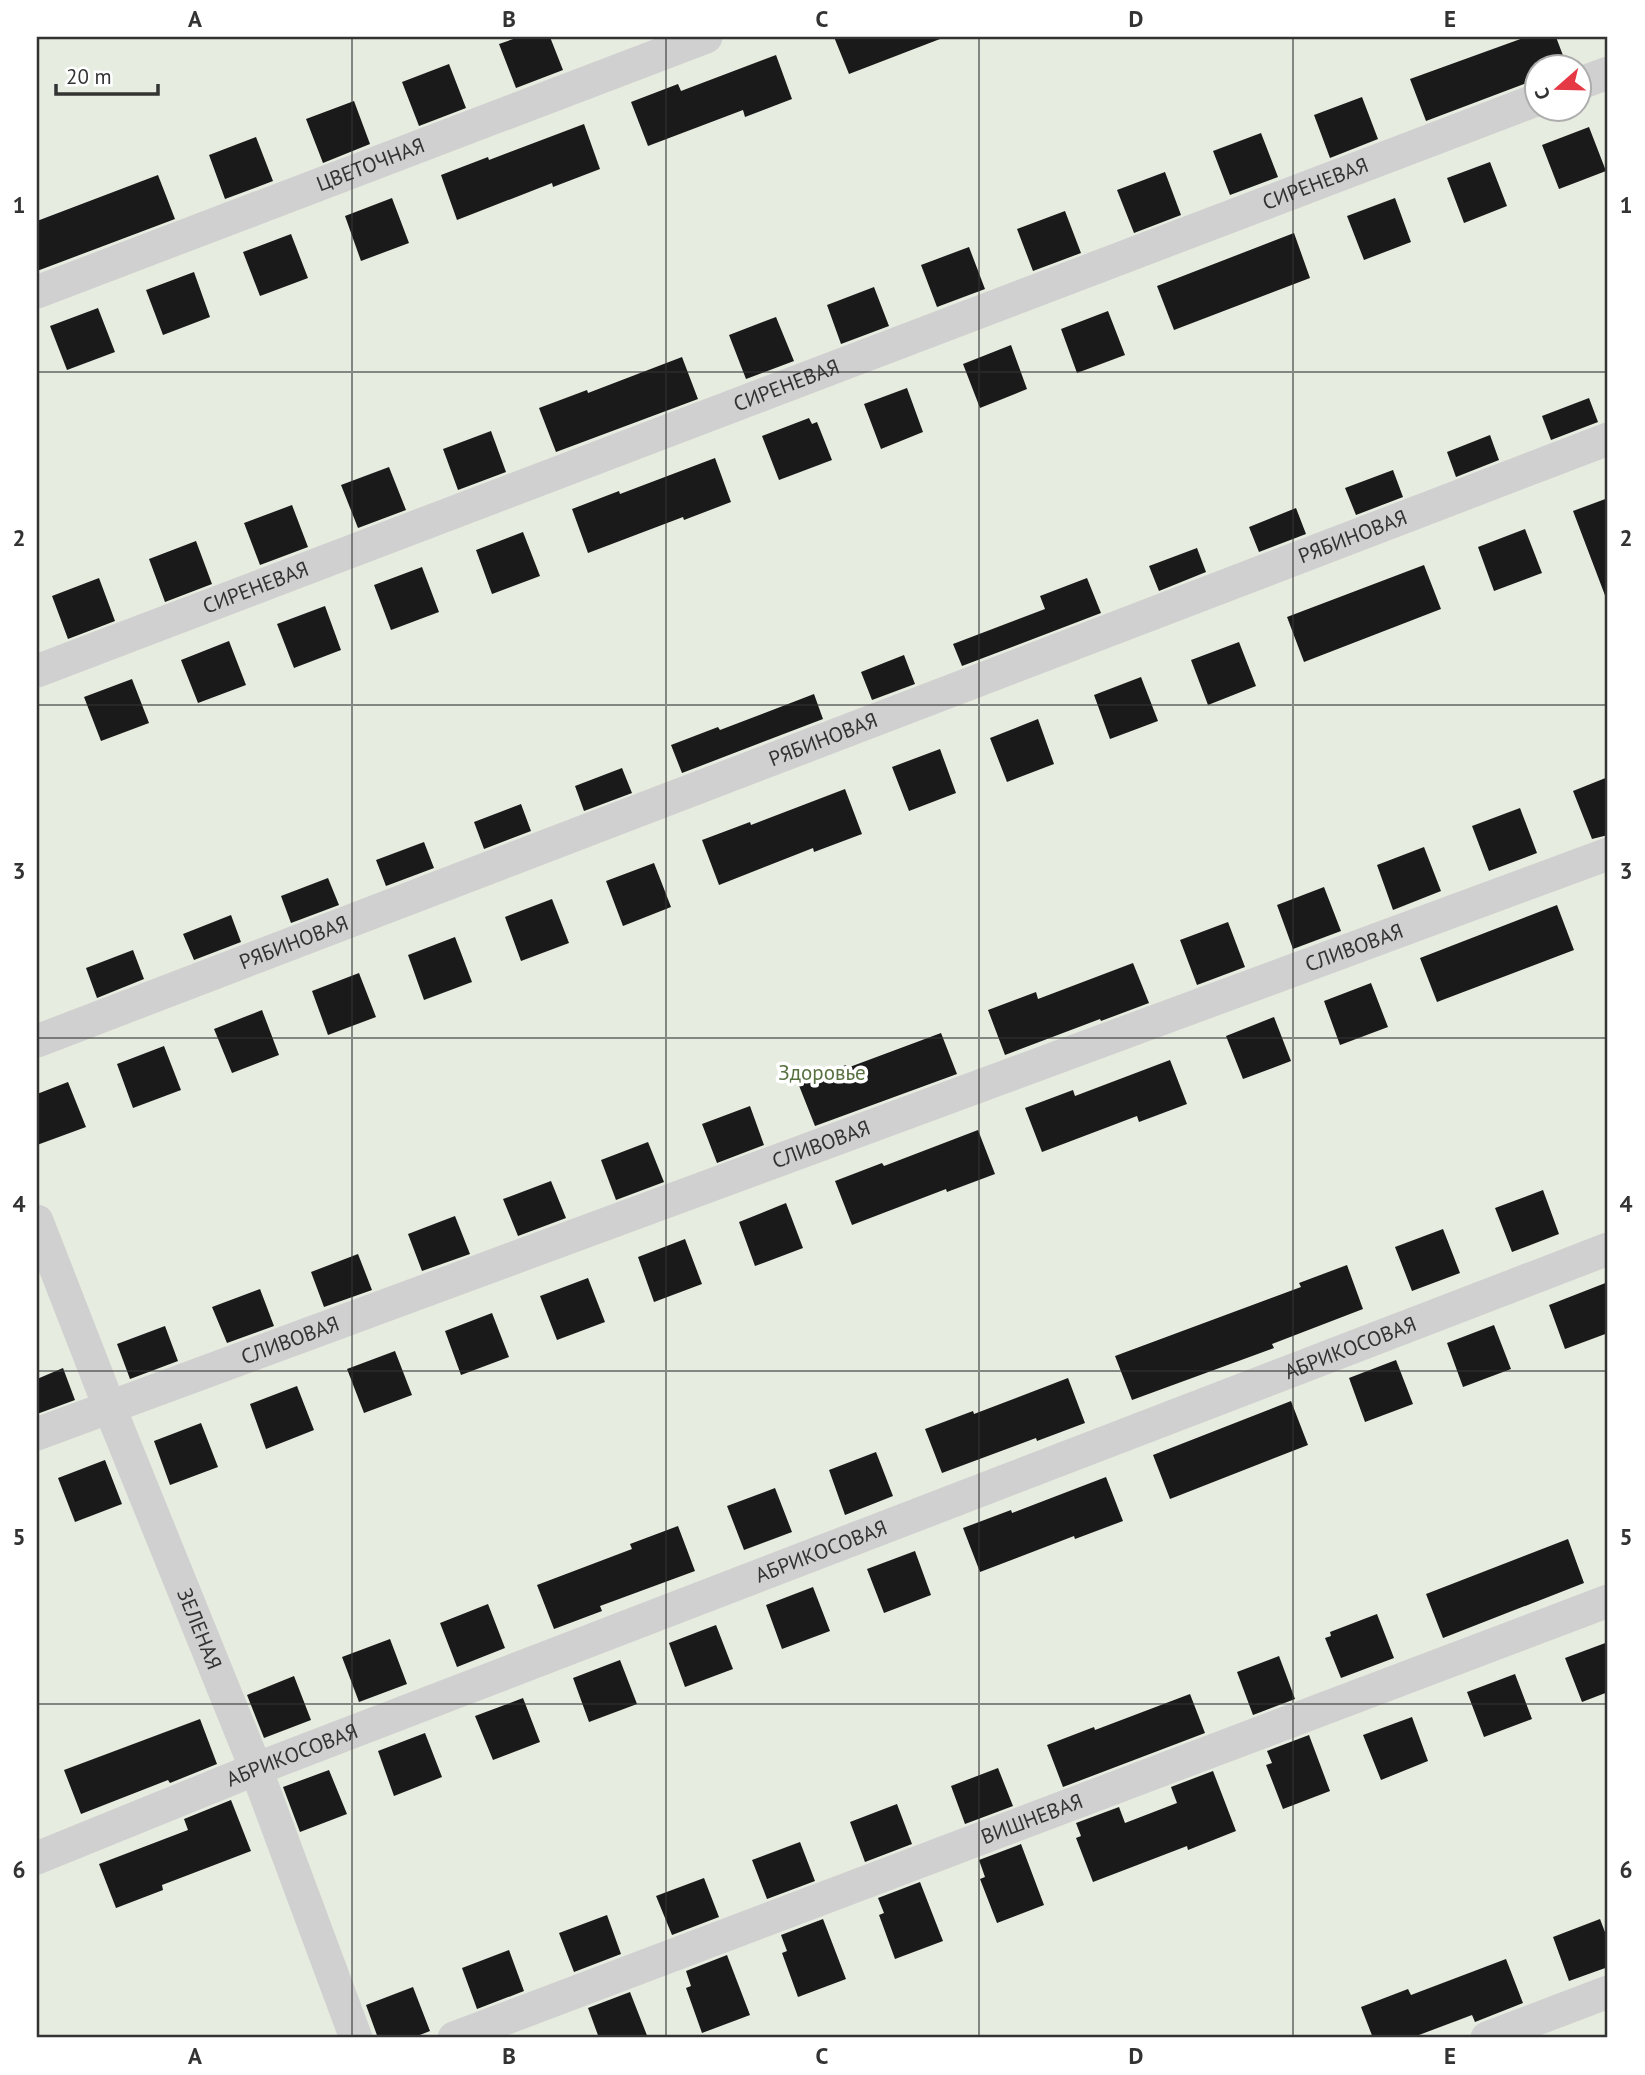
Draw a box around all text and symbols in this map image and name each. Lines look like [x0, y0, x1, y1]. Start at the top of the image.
text: A [188, 4, 202, 33]
text: B [502, 4, 516, 33]
text: C [816, 4, 829, 33]
text: D [1129, 4, 1143, 33]
text: E [1444, 4, 1456, 33]
scale bar [56, 52, 158, 96]
north arrow [1522, 52, 1592, 122]
text: 20 m [66, 63, 112, 90]
text: С [1529, 84, 1555, 103]
street label: ЦВЕТОЧНАЯ [312, 131, 428, 197]
street label: СИРЕНЕВАЯ [1258, 151, 1372, 216]
text: 1 [12, 190, 26, 219]
text: 1 [1619, 190, 1633, 219]
street label: СИРЕНЕВАЯ [730, 353, 843, 417]
street label: РЯБИНОВАЯ [1294, 503, 1411, 569]
text: 2 [12, 523, 26, 552]
text: 2 [1619, 523, 1633, 552]
street label: СИРЕНЕВАЯ [199, 555, 312, 620]
street label: РЯБИНОВАЯ [765, 706, 881, 772]
text: 3 [12, 856, 26, 885]
text: 3 [1619, 856, 1633, 885]
street label: РЯБИНОВАЯ [235, 909, 352, 975]
street label: СЛИВОВАЯ [1301, 917, 1407, 978]
park label: Здоровье [778, 1059, 866, 1086]
street label: СЛИВОВАЯ [768, 1114, 874, 1174]
text: 4 [12, 1189, 26, 1218]
text: 4 [1619, 1189, 1633, 1218]
street label: СЛИВОВАЯ [237, 1310, 343, 1370]
street label: АБРИКОСОВАЯ [1281, 1310, 1420, 1385]
street label: АБРИКОСОВАЯ [751, 1514, 891, 1589]
text: 5 [12, 1522, 26, 1551]
text: 5 [1619, 1522, 1633, 1551]
street label: ЗЕЛЕНАЯ [171, 1584, 228, 1673]
street label: АБРИКОСОВАЯ [222, 1717, 362, 1793]
street label: ВИШНЕВАЯ [977, 1787, 1087, 1850]
text: 6 [12, 1855, 26, 1884]
text: 6 [1619, 1855, 1633, 1884]
text: A [188, 2041, 202, 2070]
text: B [502, 2041, 516, 2070]
text: C [816, 2041, 829, 2070]
text: D [1129, 2041, 1143, 2070]
text: E [1444, 2041, 1456, 2070]

